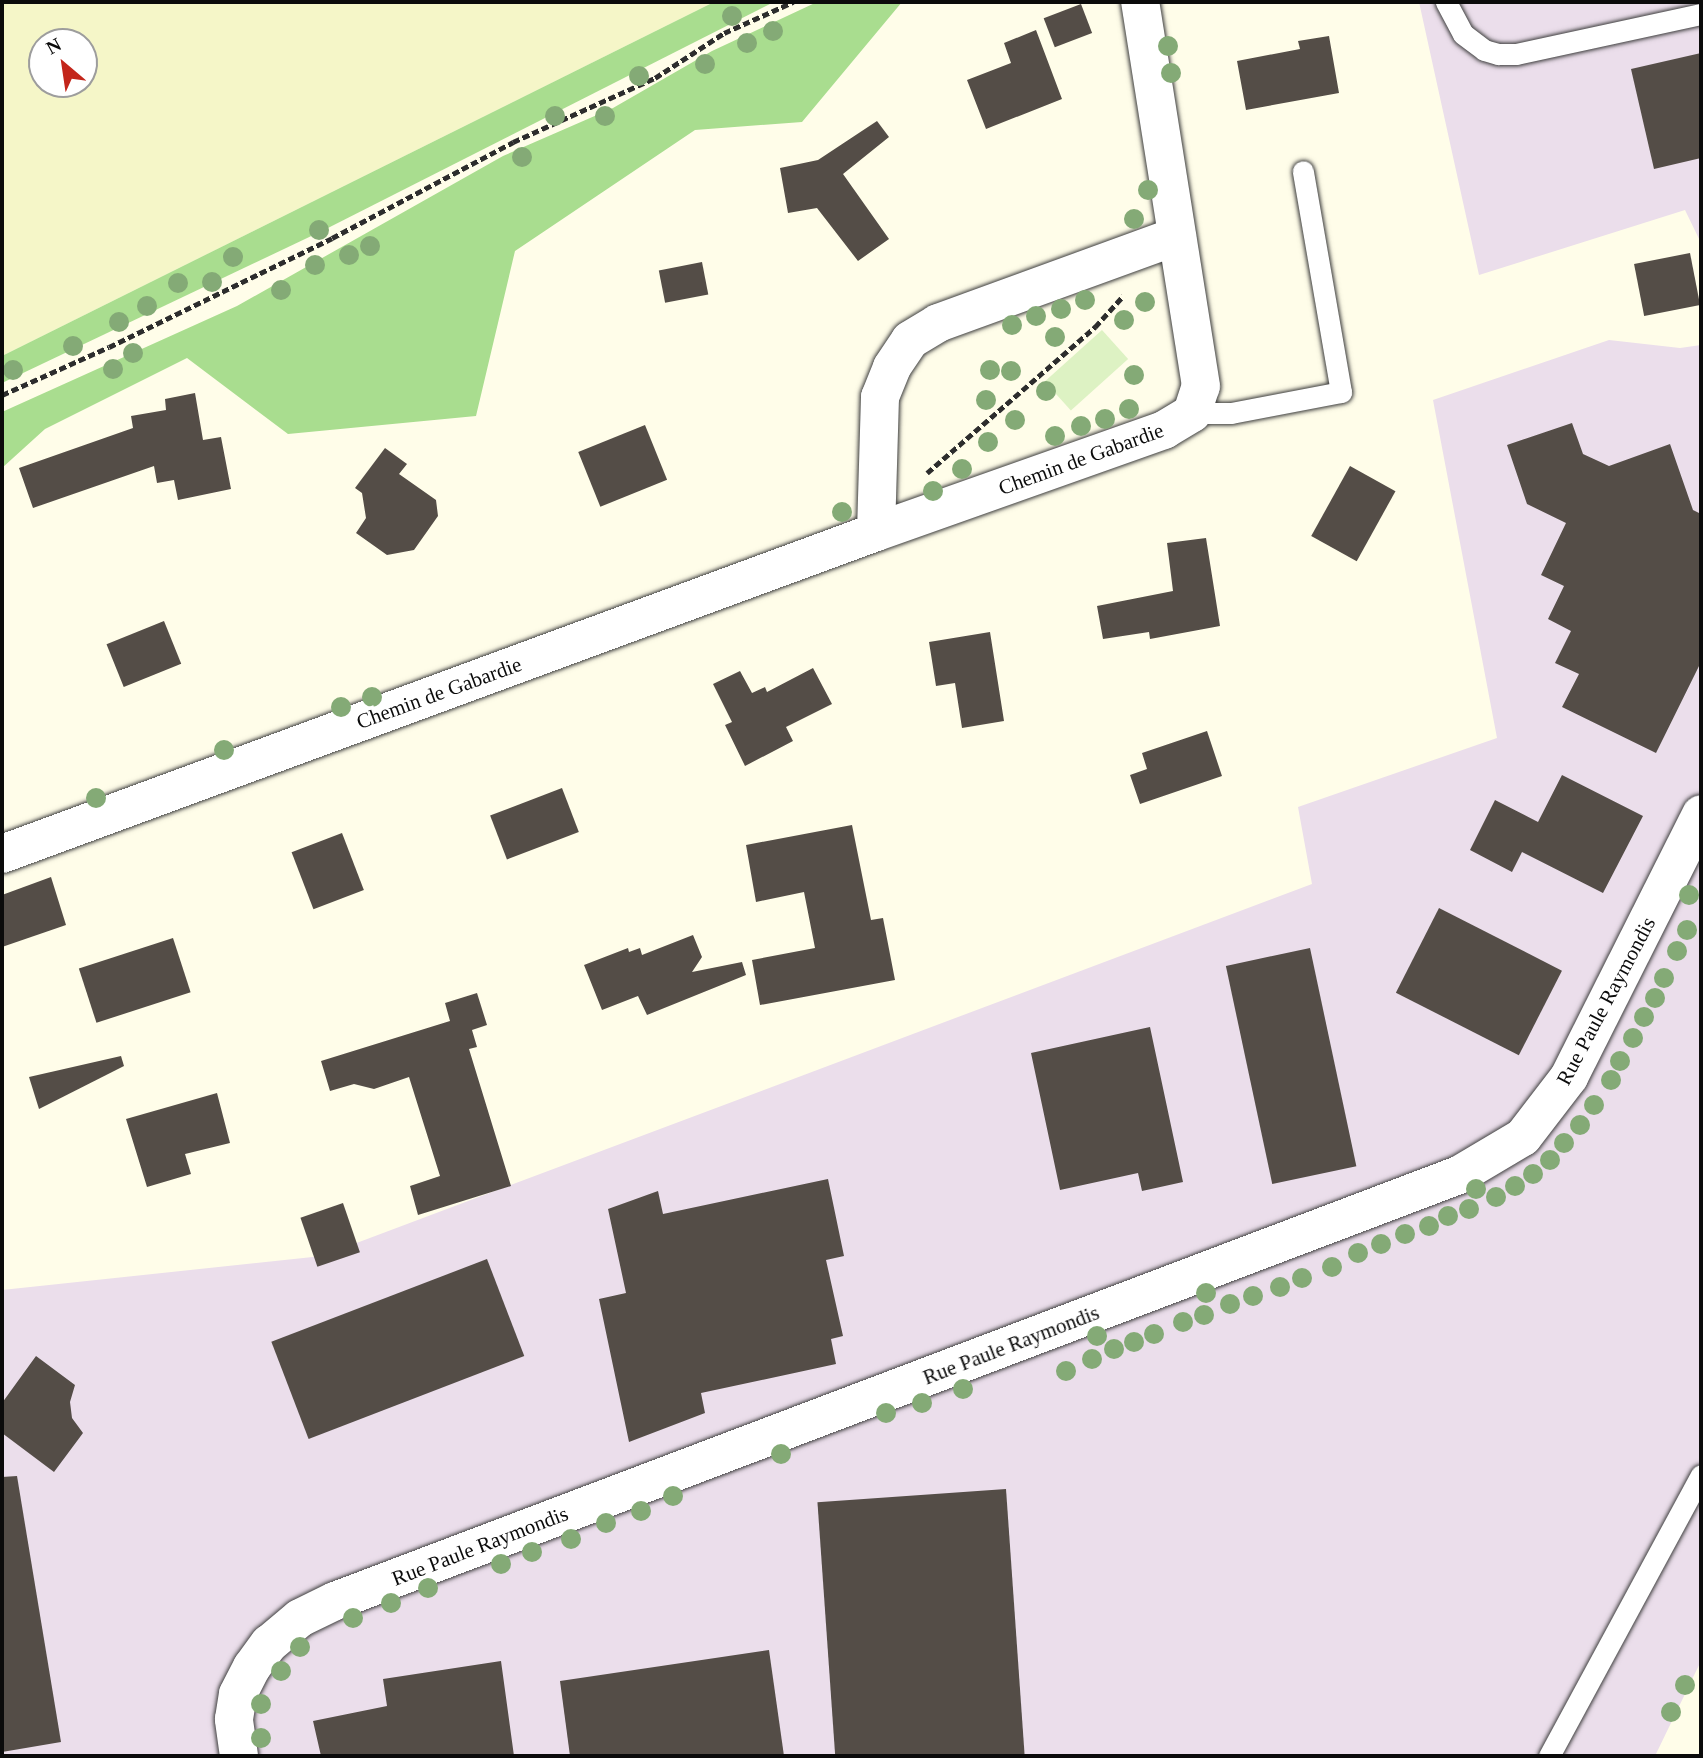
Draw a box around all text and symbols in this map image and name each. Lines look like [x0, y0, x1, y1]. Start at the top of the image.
north arrow [28, 28, 98, 98]
text: N [42, 33, 65, 58]
street label: Chemin de Gabardie [995, 417, 1167, 501]
street label: Chemin de Gabardie [353, 651, 525, 735]
street label: Rue Paule Raymondis [1551, 913, 1661, 1089]
street label: Rue Paule Raymondis [919, 1300, 1103, 1390]
street label: Rue Paule Raymondis [388, 1501, 572, 1591]

